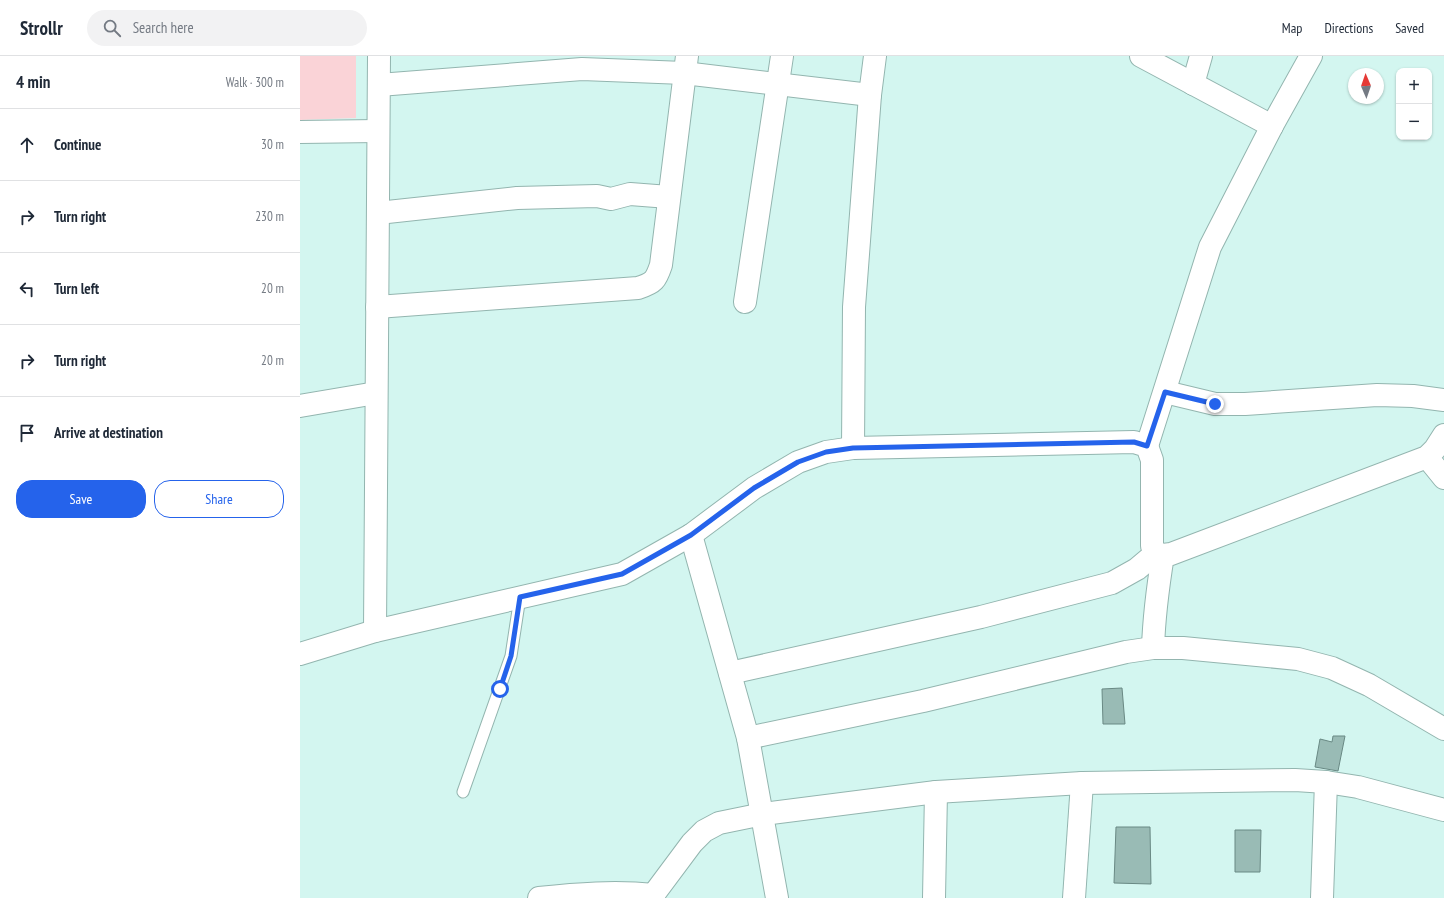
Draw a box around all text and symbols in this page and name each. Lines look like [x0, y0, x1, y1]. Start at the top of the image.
search box [87, 10, 367, 46]
text: Strollr [20, 16, 63, 40]
icon: search [101, 17, 123, 39]
text: Search here [133, 18, 194, 37]
text: Map [1282, 19, 1302, 37]
text: Directions [1324, 19, 1373, 37]
text: Saved [1395, 19, 1424, 37]
north arrow [1348, 68, 1384, 104]
map controls [1396, 68, 1432, 140]
button: + [1396, 68, 1432, 104]
text: 4 min [16, 71, 50, 93]
text: Walk · 300 m [226, 74, 284, 91]
button: − [1396, 104, 1432, 140]
icon: ahead [16, 134, 38, 156]
text: Continue [54, 135, 101, 154]
text: 30 m [261, 136, 284, 153]
icon: right [16, 206, 38, 228]
text: Turn right [54, 207, 106, 226]
text: 230 m [255, 208, 284, 225]
icon: left [16, 278, 38, 300]
text: Turn left [54, 279, 99, 298]
text: 20 m [261, 280, 284, 297]
icon: right [16, 350, 38, 372]
text: Turn right [54, 351, 106, 370]
text: 20 m [261, 352, 284, 369]
route end [1206, 395, 1224, 413]
icon: arrive [16, 422, 38, 444]
text: Arrive at destination [54, 423, 163, 442]
button: Save [16, 480, 146, 518]
button: Share [154, 480, 284, 518]
route start [491, 680, 509, 698]

